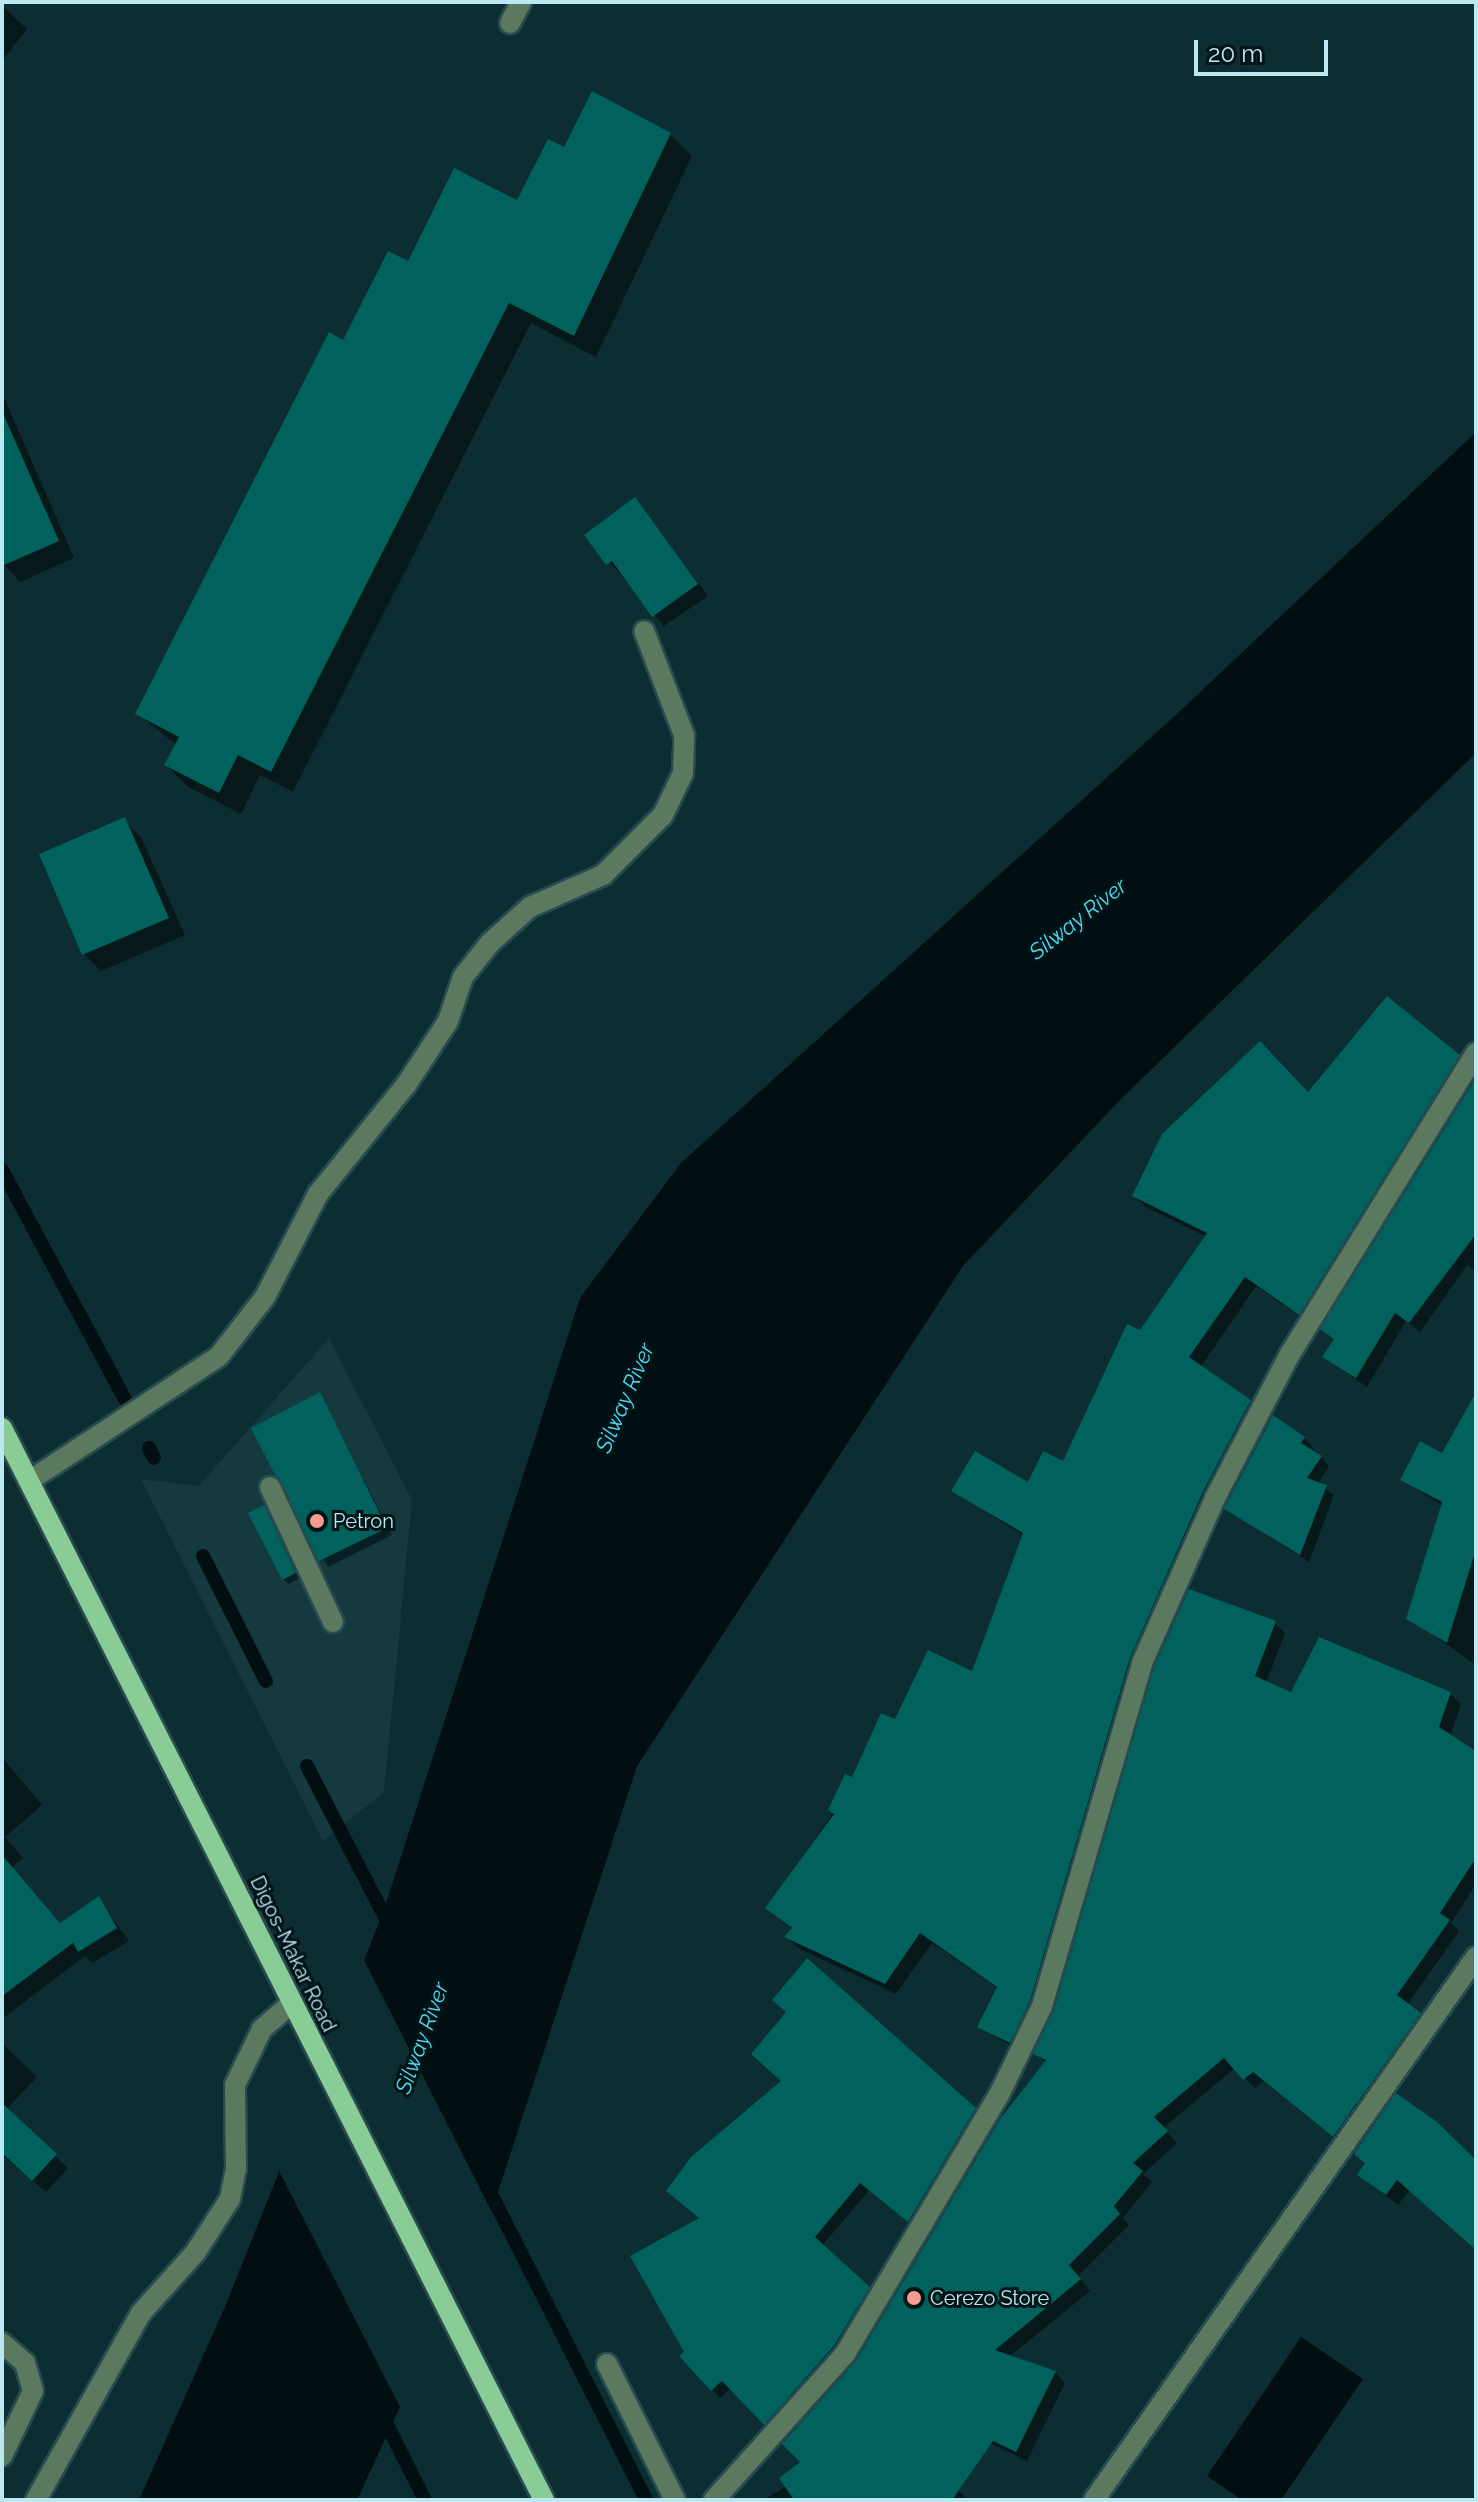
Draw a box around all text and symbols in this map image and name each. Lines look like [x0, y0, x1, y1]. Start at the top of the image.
scale bar [1198, 24, 1332, 74]
text: 20 m [1208, 39, 1263, 68]
water label: Silway River [1024, 873, 1132, 965]
water label: Silway River [590, 1339, 660, 1457]
place label: Petron [333, 1509, 394, 1533]
marker: Petron [308, 1512, 326, 1530]
street label: Digos-Makar Road [245, 1872, 341, 2036]
water label: Silway River [390, 1979, 454, 2097]
place label: Cerezo Store [930, 2286, 1049, 2310]
marker: Cerezo Store [905, 2289, 923, 2307]

